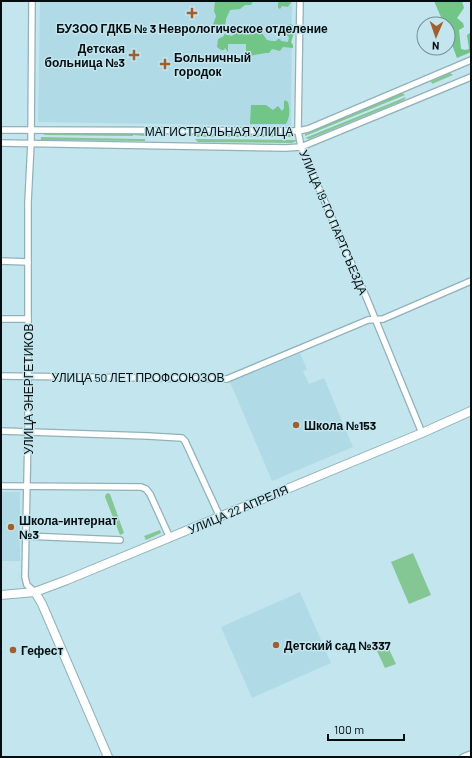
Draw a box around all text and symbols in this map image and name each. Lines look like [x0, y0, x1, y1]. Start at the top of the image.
marker: БУЗОО ГДКБ № 3 Неврологическое отделение [186, 7, 198, 19]
north arrow [416, 16, 456, 56]
place label: БУЗОО ГДКБ № 3 Неврологическое отделение [56, 21, 328, 36]
text: N [432, 40, 440, 53]
place label: Детская больница №3 [44, 41, 125, 70]
marker: Детская больница №3 [128, 49, 140, 61]
place label: Больничный городок [174, 50, 251, 79]
marker: Больничный городок [159, 58, 171, 70]
street label: МАГИСТРАЛЬНАЯ УЛИЦА [145, 124, 293, 139]
street label: УЛИЦА 19-ГО ПАРТСЪЕЗДА [296, 147, 371, 297]
street label: УЛИЦА ЭНЕРГЕТИКОВ [21, 324, 36, 454]
street label: УЛИЦА 50 ЛЕТ ПРОФСОЮЗОВ [51, 370, 225, 385]
place label: Школа №153 [304, 418, 376, 432]
marker: Школа №153 [291, 420, 301, 430]
street label: УЛИЦА 22 АПРЕЛЯ [186, 482, 291, 537]
place label: Школа-интернат №3 [19, 513, 118, 541]
marker: Школа-интернат №3 [6, 522, 16, 532]
place label: Детский сад №337 [284, 638, 391, 653]
marker: Детский сад №337 [271, 640, 281, 650]
place label: Гефест [21, 643, 63, 658]
marker: Гефест [8, 645, 18, 655]
scale bar [328, 716, 404, 742]
text: 100 m [334, 722, 364, 736]

